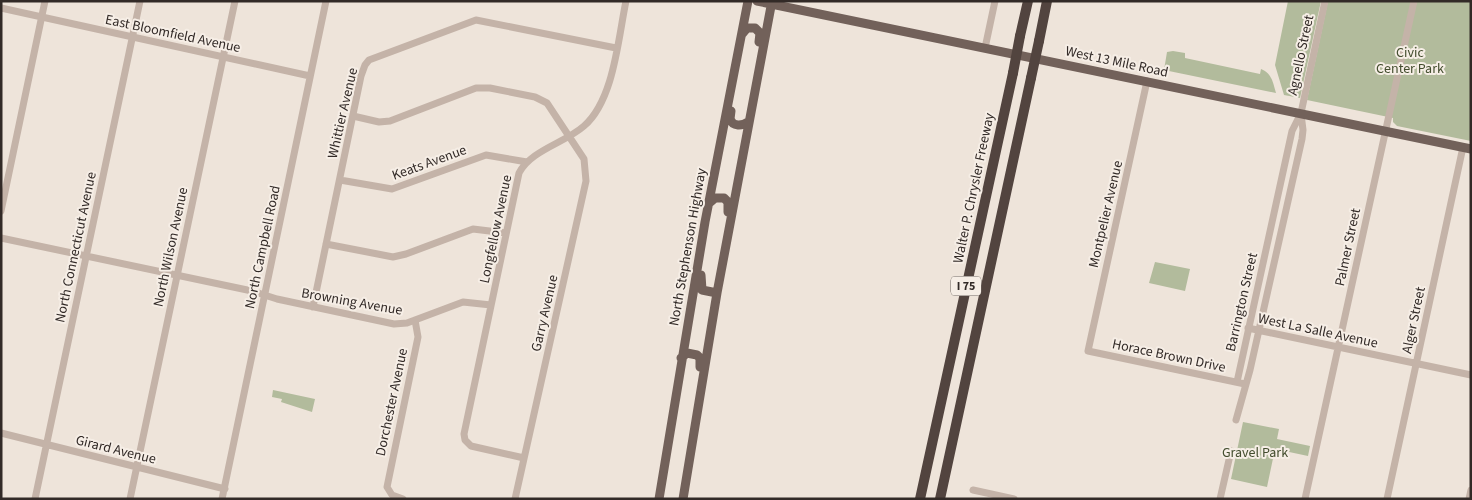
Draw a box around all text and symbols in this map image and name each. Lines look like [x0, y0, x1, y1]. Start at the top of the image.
street label: East Bloomfield Avenue [103, 10, 242, 58]
street label: Agnello Street [1283, 13, 1319, 97]
street label: West 13 Mile Road [1063, 41, 1170, 83]
park label: Civic Center Park [1376, 43, 1444, 79]
street label: Whittier Avenue [323, 66, 363, 161]
street label: Walter P. Chrysler Freeway [948, 111, 1000, 265]
street label: Keats Avenue [389, 140, 469, 186]
street label: Montpelier Avenue [1084, 159, 1128, 270]
street label: North Stephenson Highway [664, 166, 712, 328]
street label: North Connecticut Avenue [50, 170, 102, 324]
street label: Longfellow Avenue [475, 173, 517, 285]
street label: North Campbell Road [240, 184, 286, 311]
street label: North Wilson Avenue [149, 186, 193, 309]
street label: Palmer Street [1330, 206, 1366, 288]
street label: Barrington Street [1221, 251, 1263, 354]
street label: Garry Avenue [526, 273, 564, 354]
road number: I 75 [951, 276, 981, 296]
street label: Browning Avenue [300, 283, 404, 321]
street label: Alger Street [1397, 285, 1431, 355]
street label: West La Salle Avenue [1256, 308, 1380, 353]
street label: Horace Brown Drive [1110, 334, 1227, 378]
street label: Dorchester Avenue [371, 346, 413, 458]
street label: Girard Avenue [74, 430, 158, 470]
park label: Gravel Park [1222, 443, 1288, 463]

